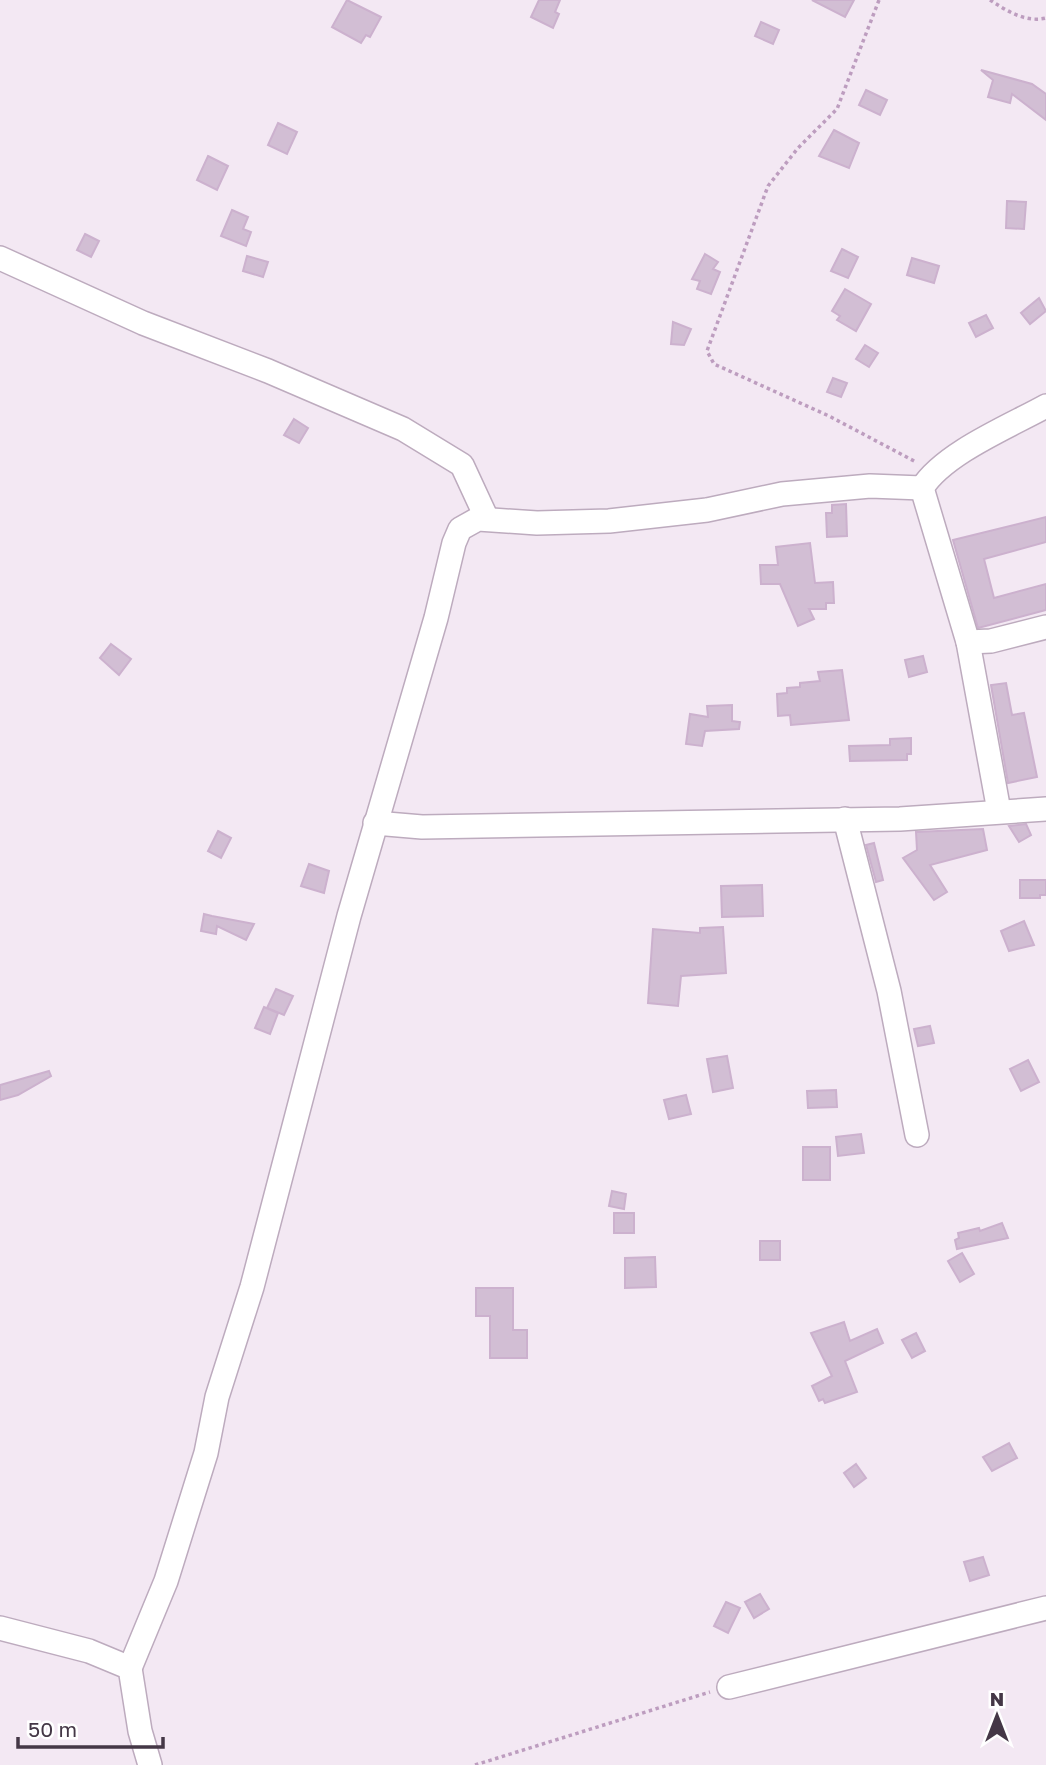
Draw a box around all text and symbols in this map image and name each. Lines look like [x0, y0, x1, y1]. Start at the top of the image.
north arrow [962, 1681, 1032, 1751]
text: N [990, 1687, 1004, 1710]
scale bar [18, 1706, 163, 1750]
text: 50 m [28, 1716, 77, 1742]

